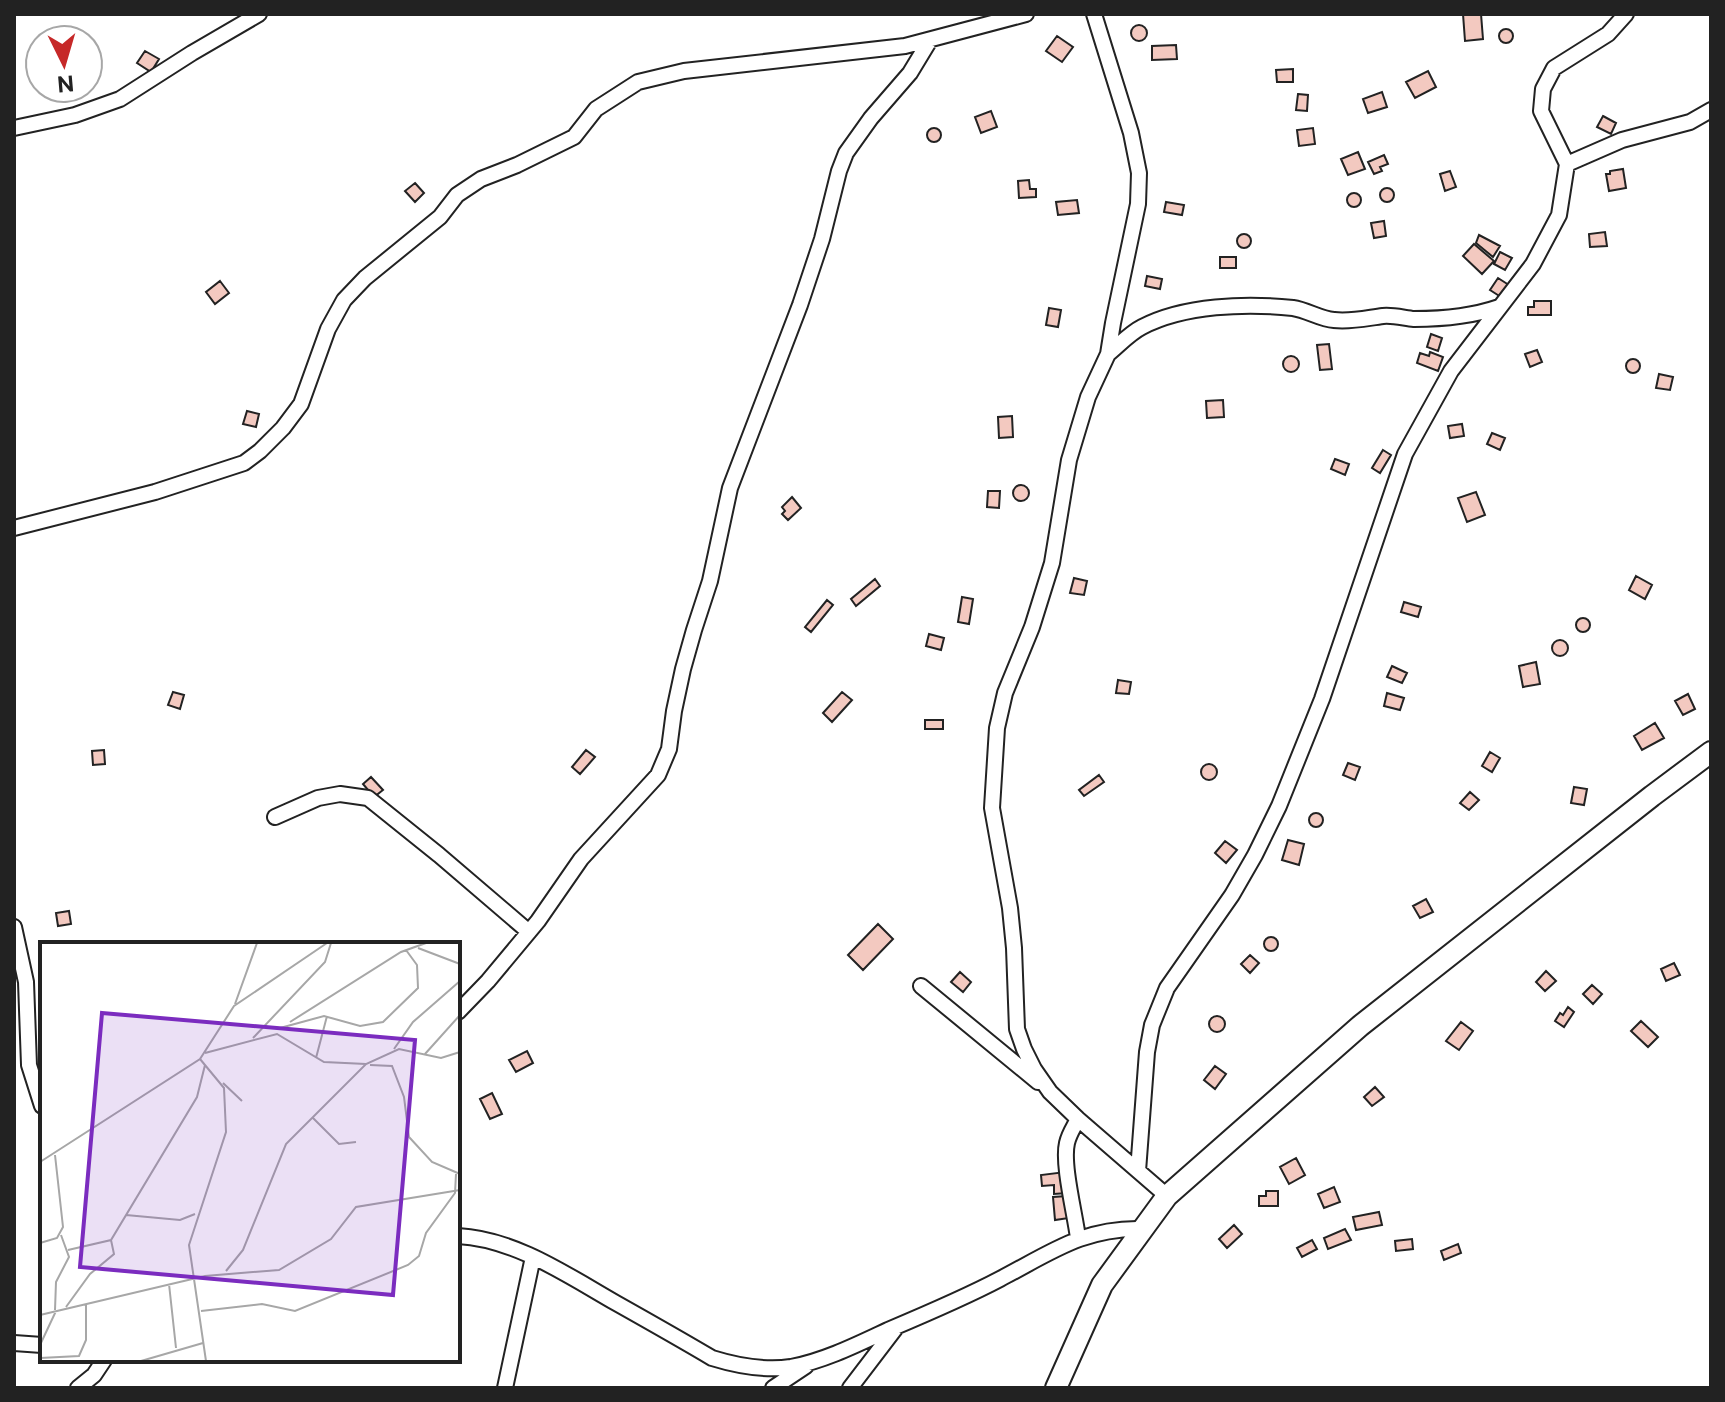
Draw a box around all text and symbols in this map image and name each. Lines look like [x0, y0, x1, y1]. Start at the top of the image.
north arrow [24, 24, 104, 104]
text: N [56, 70, 75, 98]
inset map [40, 942, 460, 1362]

